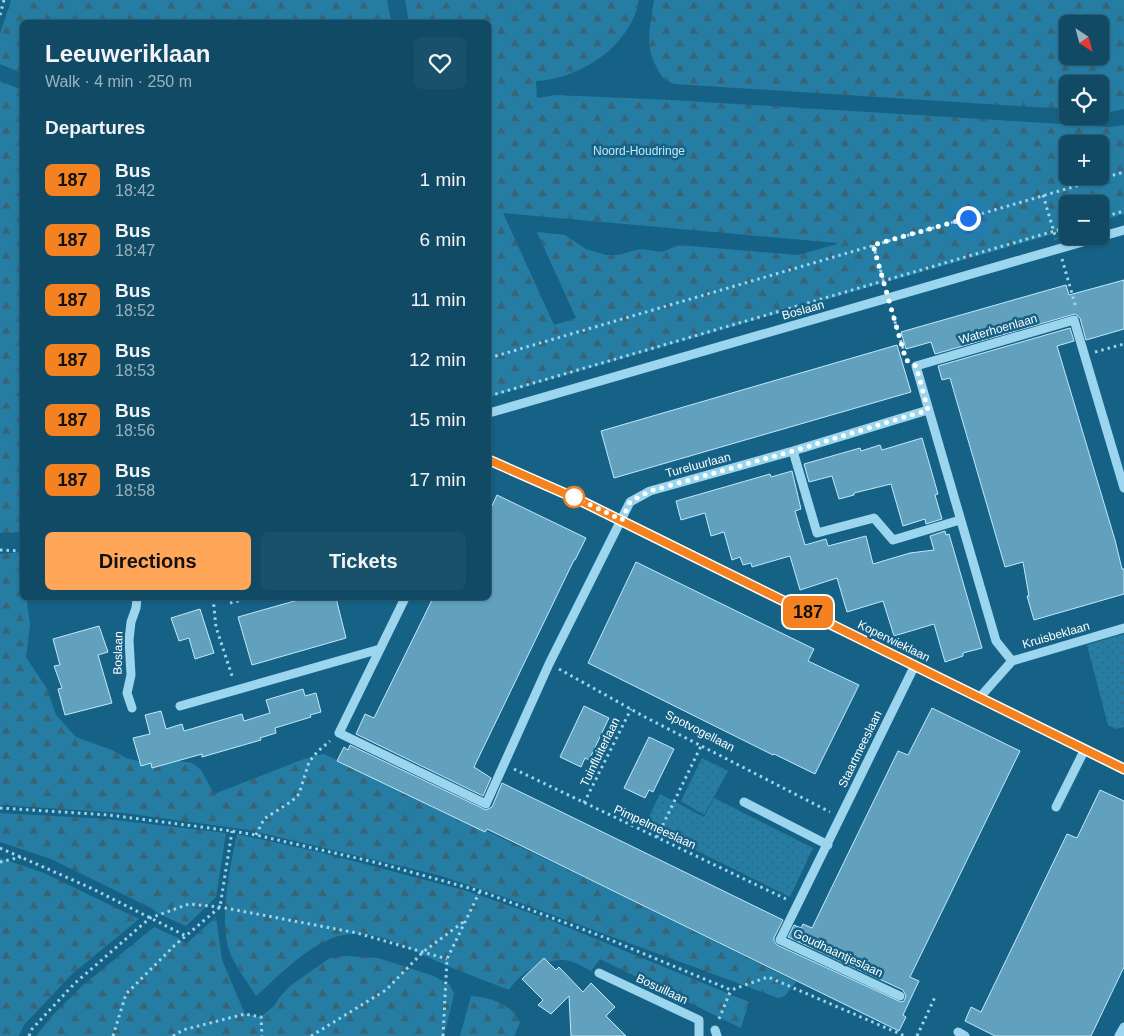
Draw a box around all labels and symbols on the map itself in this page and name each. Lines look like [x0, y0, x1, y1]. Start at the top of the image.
north arrow [1059, 15, 1109, 65]
park label: Noord-Houdringe [593, 144, 685, 158]
your location [956, 206, 981, 231]
street label: Boslaan [780, 297, 826, 323]
street label: Waterhoenlaan [957, 311, 1039, 347]
street label: Tureluurlaan [664, 450, 732, 480]
unlabelled marker [563, 486, 585, 508]
line badge: 187 [779, 596, 837, 628]
street label: Koperwieklaan [856, 617, 932, 665]
street label: Kruisbeklaan [1021, 619, 1091, 651]
street label: Boslaan [111, 631, 125, 675]
street label: Spotvogellaan [663, 707, 737, 755]
street label: Staartmeeslaan [835, 708, 885, 790]
street label: Tuinfluiterlaan [577, 715, 623, 789]
street label: Pimpelmeeslaan [612, 802, 698, 852]
street label: Goudhaantjeslaan [791, 926, 885, 980]
street label: Bosuillaan [634, 971, 690, 1007]

